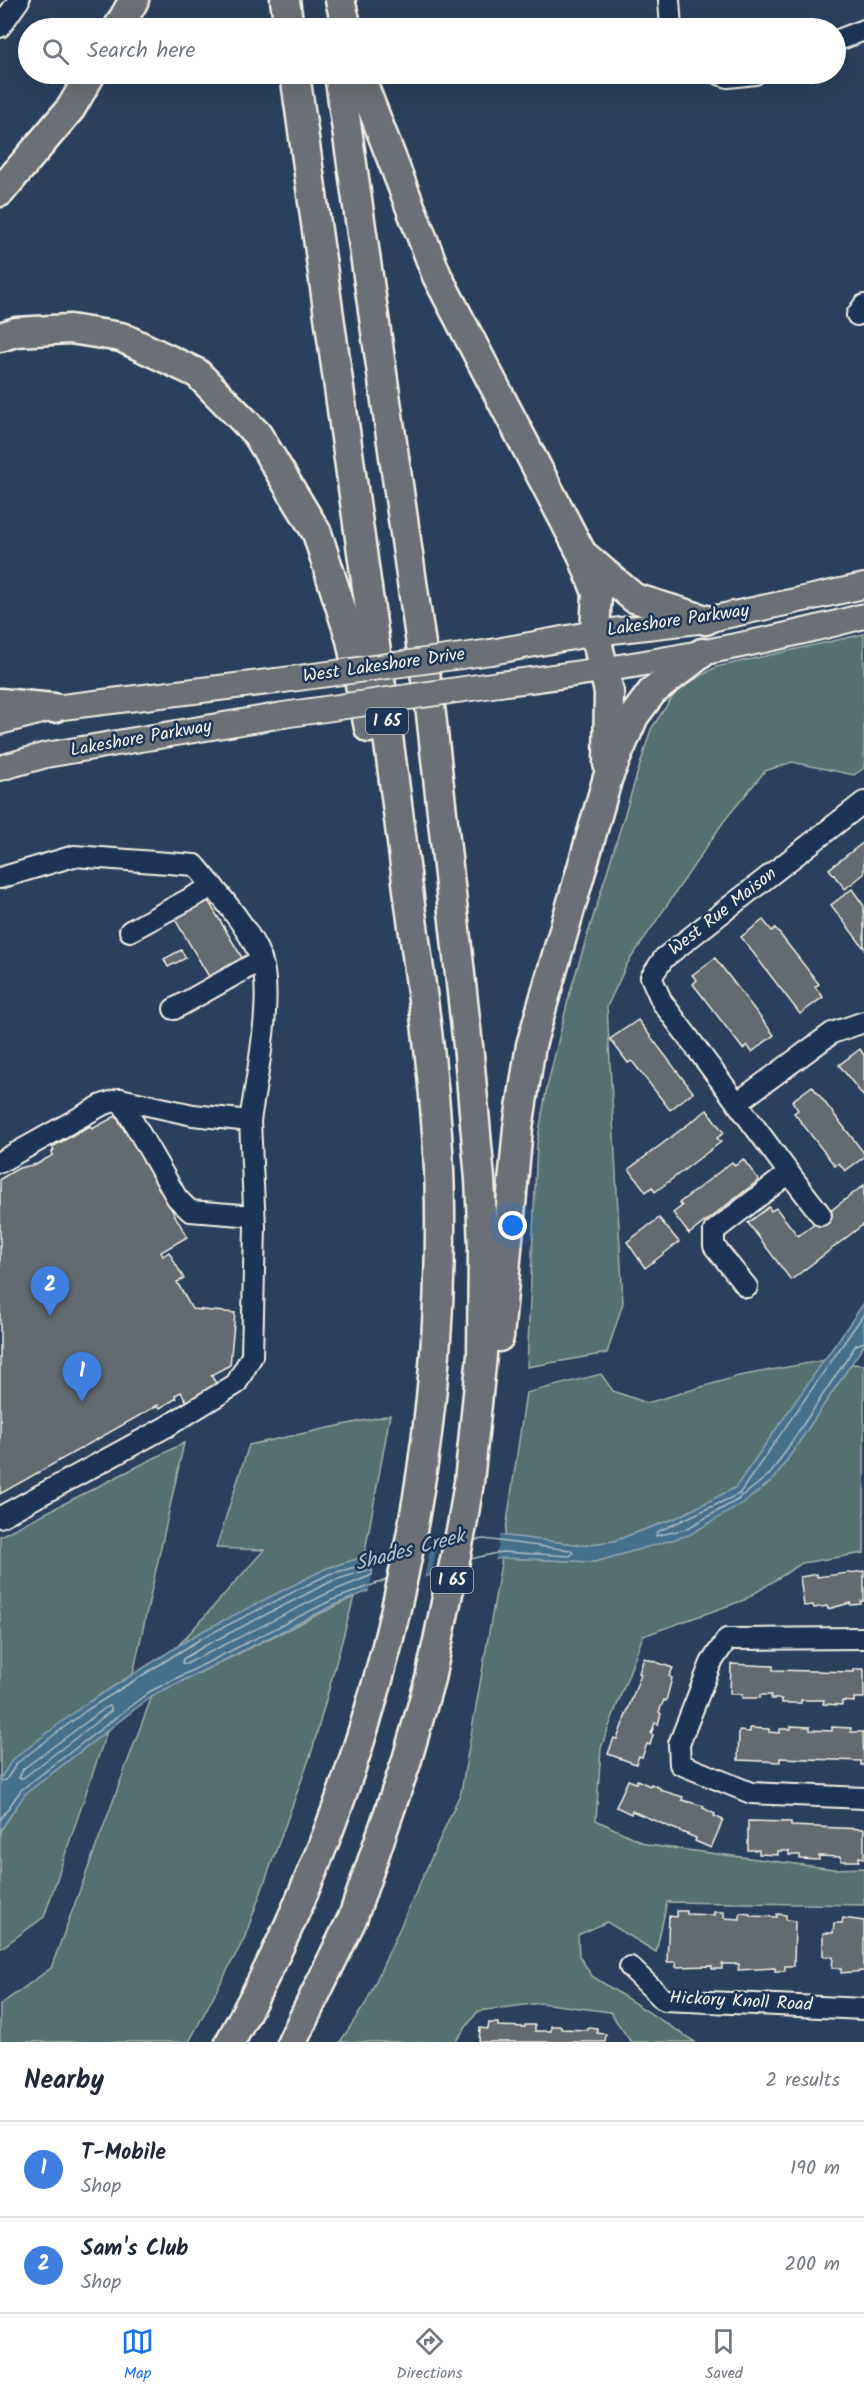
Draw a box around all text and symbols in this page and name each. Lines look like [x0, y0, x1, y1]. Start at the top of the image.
search box [18, 18, 846, 84]
text: Search here [87, 34, 195, 69]
icon: search [39, 35, 72, 68]
street label: Lakeshore Parkway [605, 597, 751, 645]
street label: West Lakeshore Drive [301, 640, 467, 692]
road number: I 65 [366, 708, 408, 734]
street label: Lakeshore Parkway [68, 712, 215, 766]
street label: West Rue Maison [663, 860, 783, 964]
your location [498, 1211, 527, 1240]
pin: 2 [31, 1266, 70, 1316]
pin: 1 [62, 1352, 101, 1402]
water label: Shades Creek [352, 1520, 471, 1581]
road number: I 65 [431, 1567, 473, 1593]
street label: Hickory Knoll Road [669, 1984, 814, 2020]
text: Nearby [24, 2060, 104, 2102]
text: 2 results [765, 2065, 840, 2097]
text: T-Mobile [81, 2136, 166, 2171]
text: 1 [40, 2153, 47, 2185]
text: 190 m [790, 2153, 840, 2185]
text: Shop [81, 2171, 121, 2203]
text: Sam's Club [81, 2232, 189, 2267]
text: 2 [38, 2249, 49, 2281]
text: 200 m [784, 2249, 840, 2281]
text: Shop [81, 2267, 121, 2299]
tab: Map [121, 2325, 154, 2386]
tab: Directions [396, 2325, 463, 2386]
tab: Saved [705, 2325, 743, 2386]

